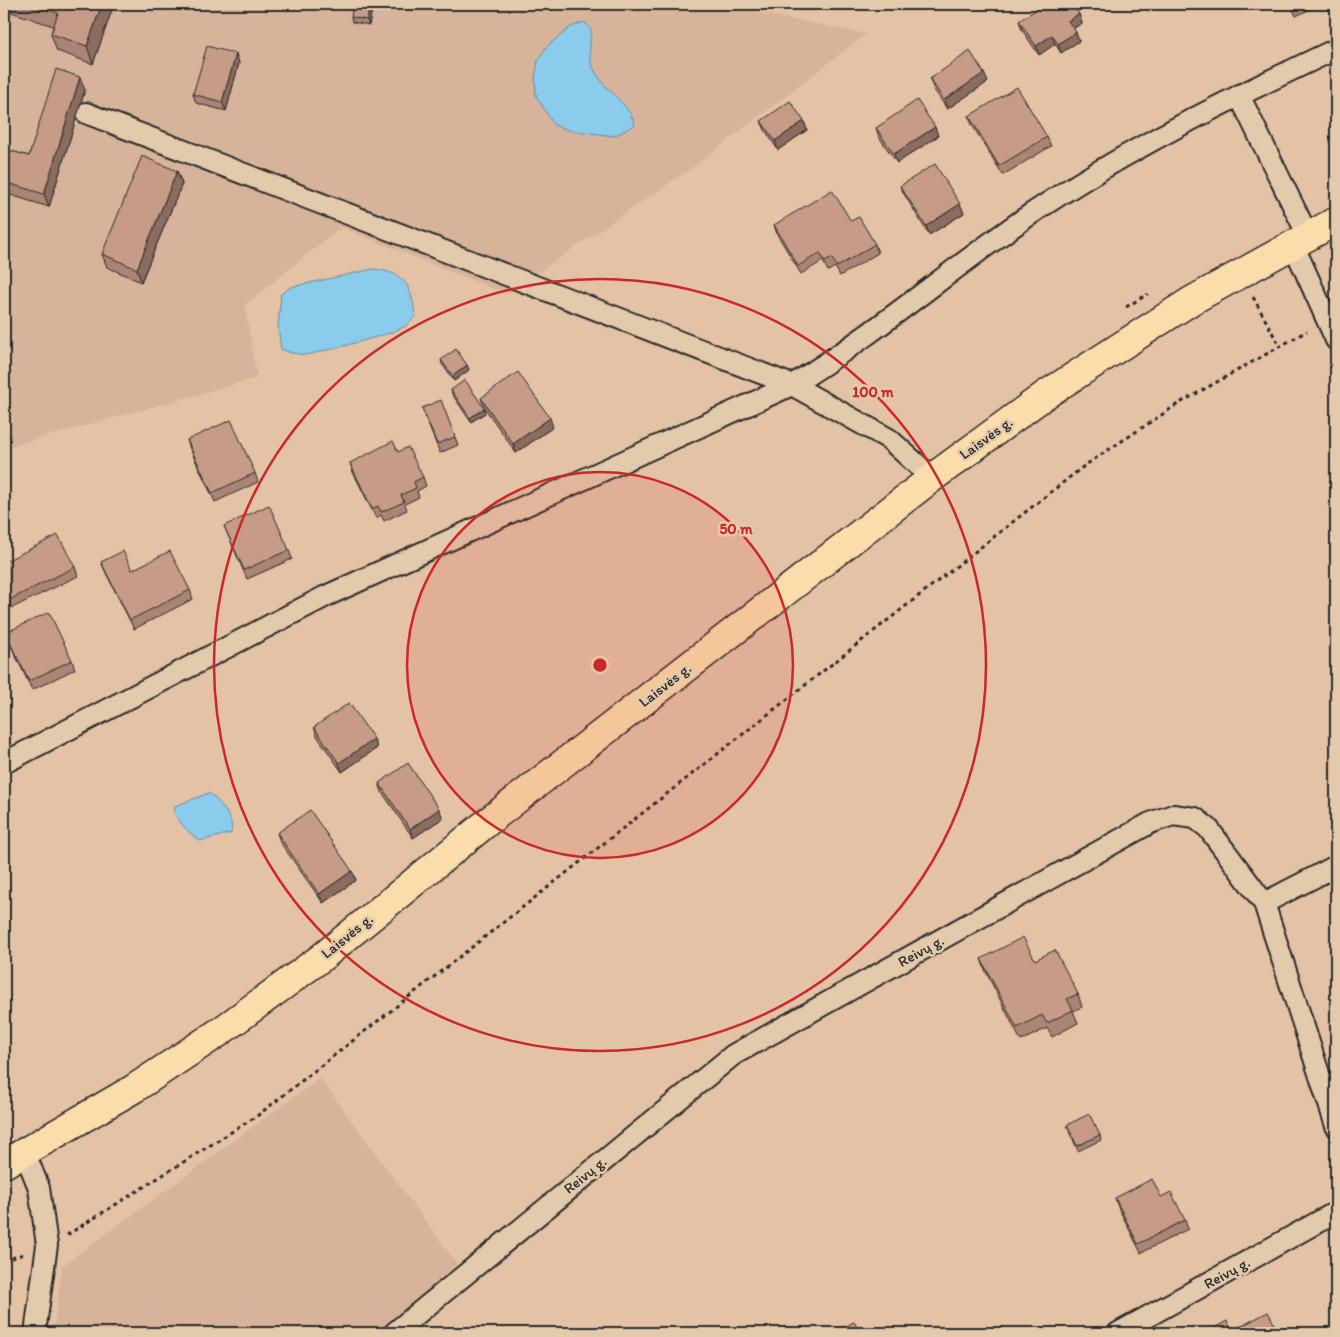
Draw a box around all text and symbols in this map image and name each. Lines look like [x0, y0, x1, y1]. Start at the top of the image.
text: 100 m [852, 383, 894, 401]
street label: Laisvės g. [956, 413, 1016, 463]
text: 50 m [719, 520, 753, 538]
centre of rings [591, 656, 609, 674]
street label: Laisvės g. [635, 659, 695, 711]
street label: Laisvės g. [317, 910, 377, 962]
street label: Reivų g. [895, 931, 947, 971]
street label: Reivų g. [560, 1152, 610, 1198]
street label: Reivų g. [1201, 1253, 1253, 1293]

